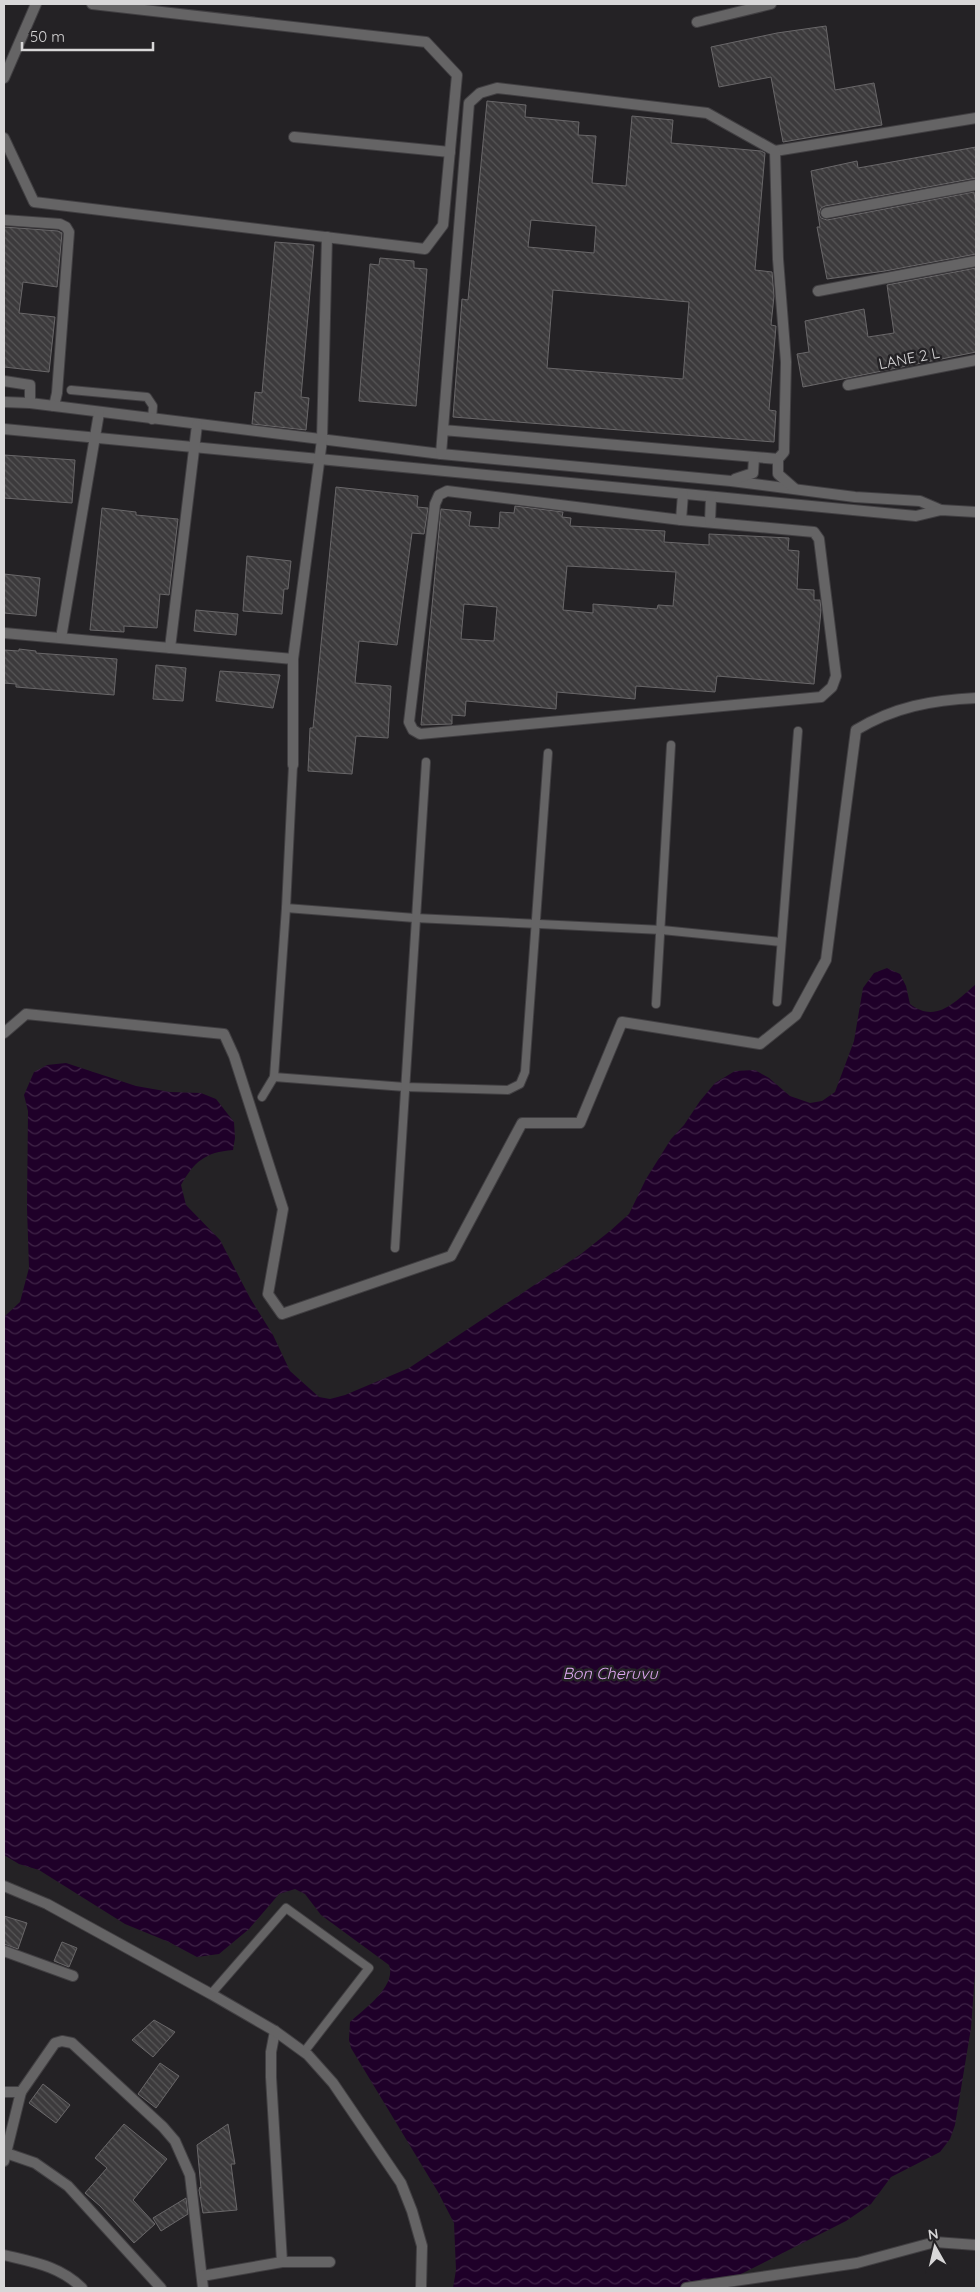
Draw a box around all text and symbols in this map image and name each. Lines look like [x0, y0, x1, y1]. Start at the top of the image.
scale bar [22, 20, 154, 52]
text: 50 m [30, 27, 65, 46]
street label: LANE 2 L [877, 343, 941, 373]
water label: Bon Cheruvu [562, 1663, 658, 1683]
north arrow [910, 2222, 960, 2272]
text: N [927, 2224, 940, 2244]

